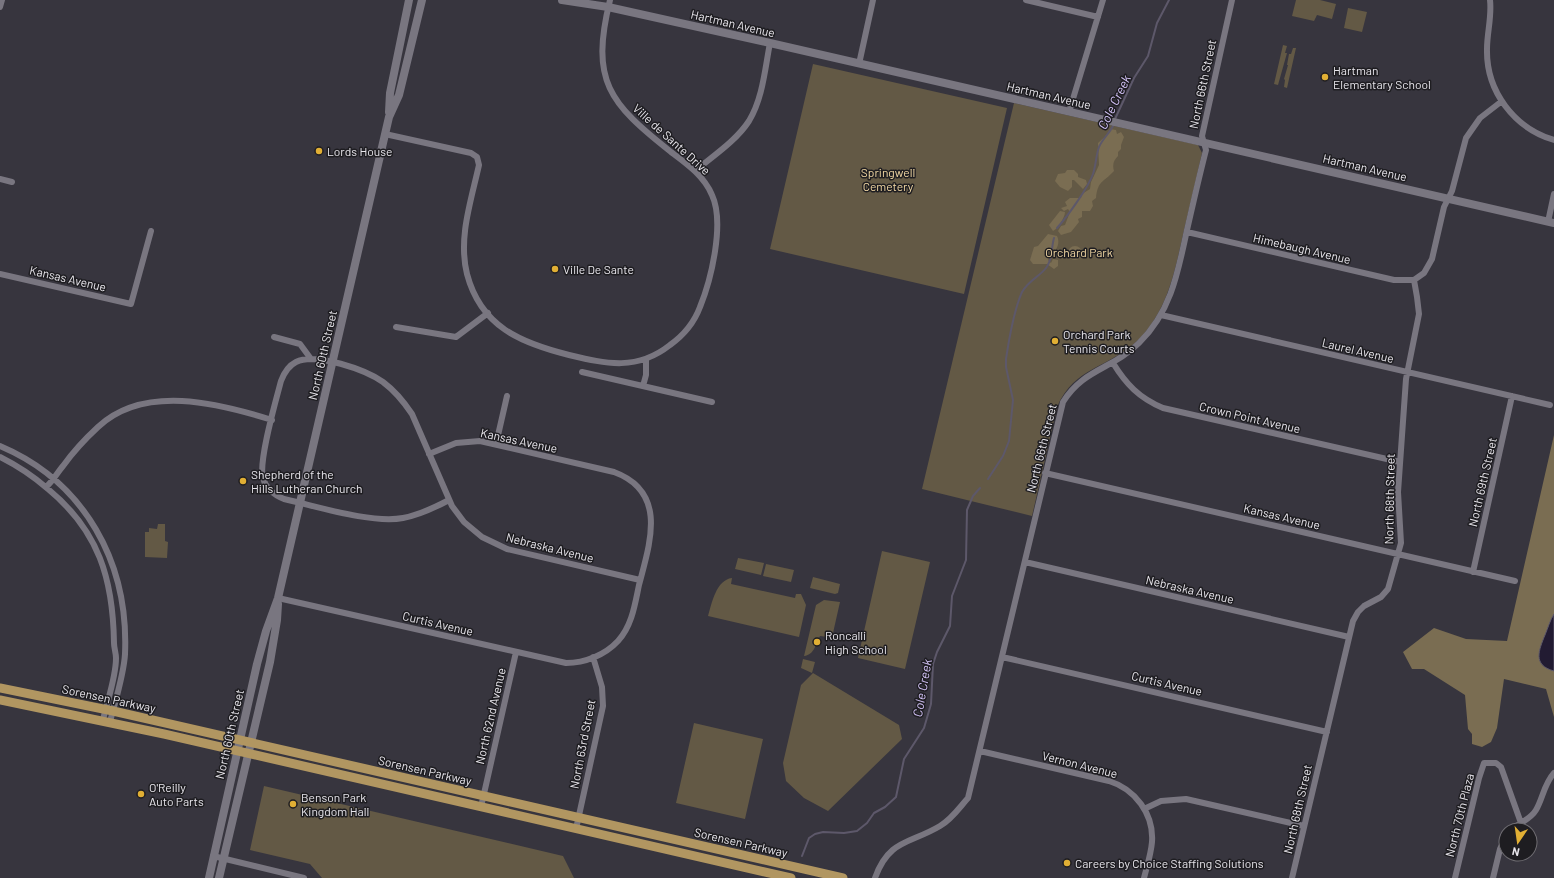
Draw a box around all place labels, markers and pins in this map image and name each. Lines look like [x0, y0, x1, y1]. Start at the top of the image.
place label: Hartman Elementary School [1333, 63, 1431, 91]
marker: Hartman Elementary School [1320, 72, 1330, 82]
place label: Lords House [327, 144, 392, 158]
marker: Lords House [314, 146, 324, 156]
place label: Ville De Sante [563, 262, 634, 276]
marker: Ville De Sante [550, 264, 560, 274]
place label: Orchard Park Tennis Courts [1063, 327, 1135, 355]
marker: Orchard Park Tennis Courts [1050, 336, 1060, 346]
place label: Shepherd of the Hills Lutheran Church [251, 467, 363, 495]
marker: Shepherd of the Hills Lutheran Church [238, 476, 248, 486]
place label: Roncalli High School [825, 628, 887, 656]
marker: Roncalli High School [812, 637, 822, 647]
place label: O'Reilly Auto Parts [149, 780, 204, 808]
marker: O'Reilly Auto Parts [136, 789, 146, 799]
place label: Benson Park Kingdom Hall [301, 790, 369, 818]
marker: Benson Park Kingdom Hall [288, 799, 298, 809]
place label: Careers by Choice Staffing Solutions [1075, 856, 1264, 870]
marker: Careers by Choice Staffing Solutions [1062, 858, 1072, 868]

